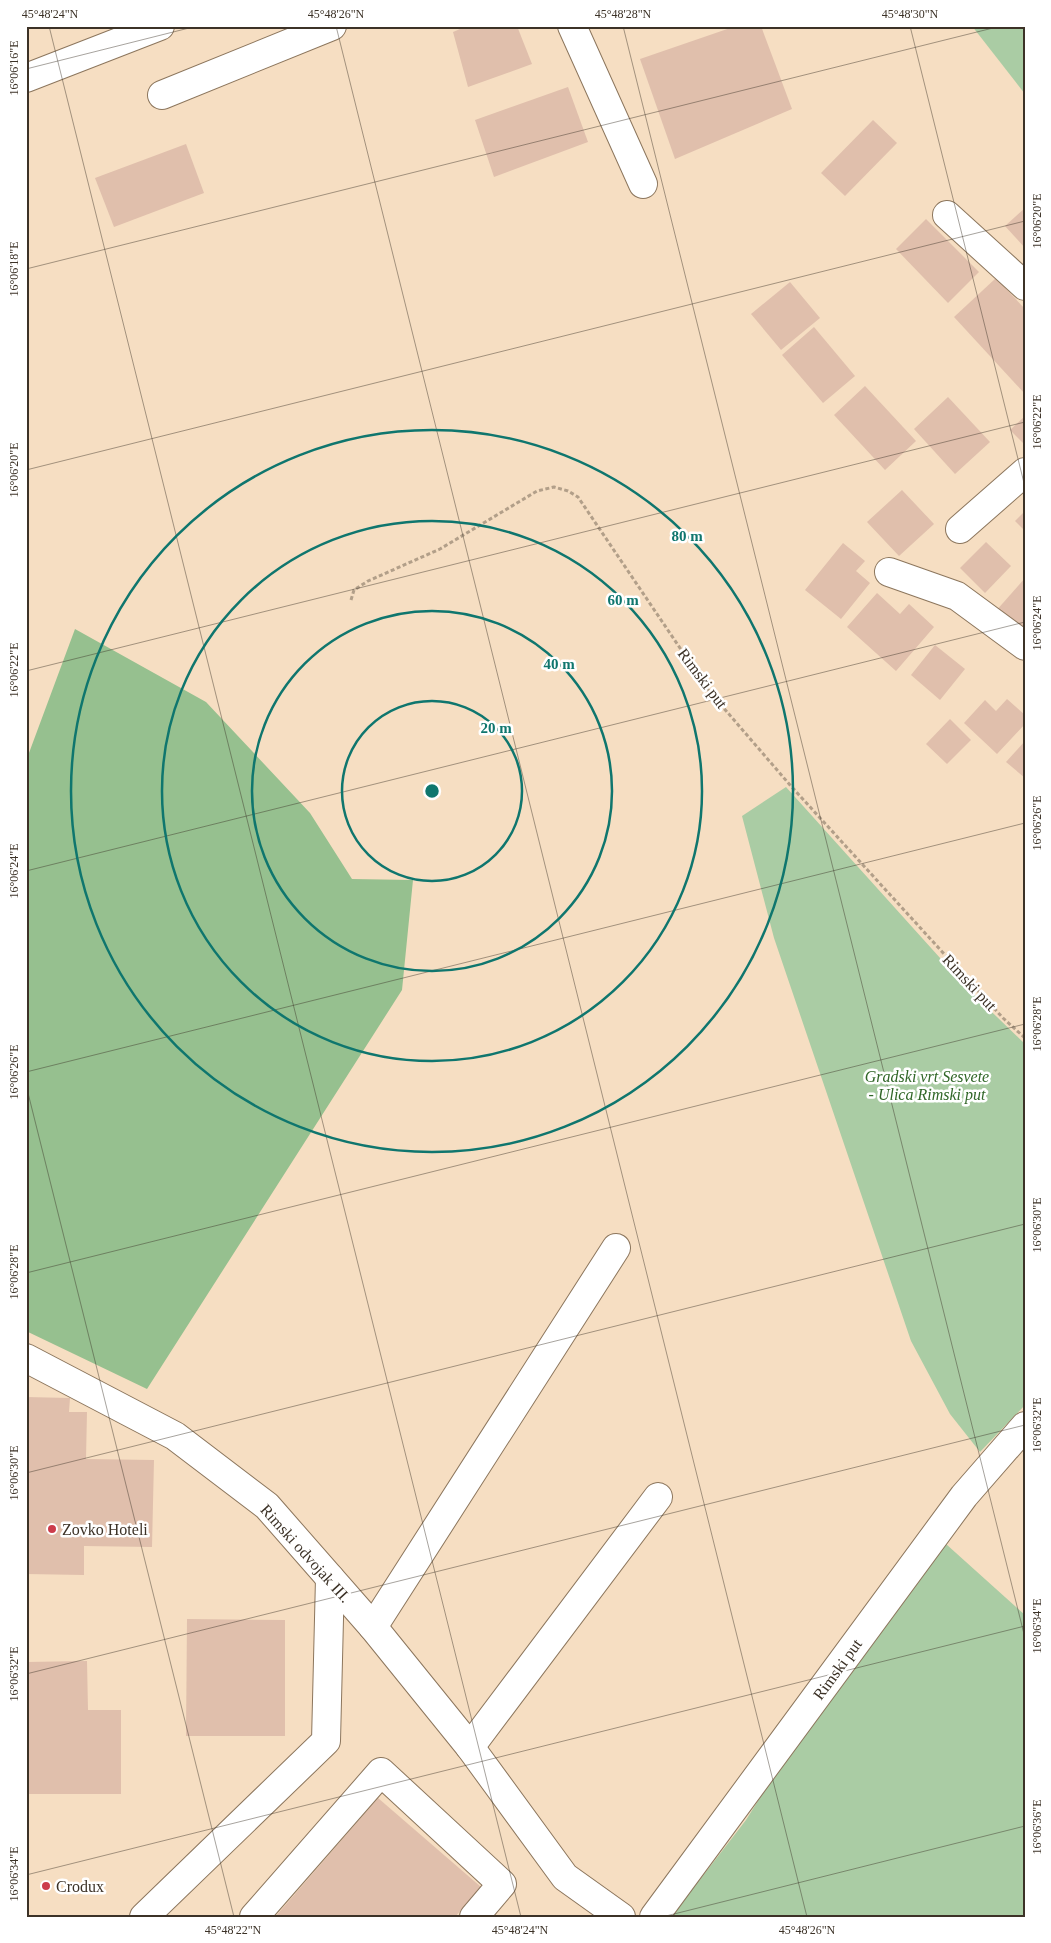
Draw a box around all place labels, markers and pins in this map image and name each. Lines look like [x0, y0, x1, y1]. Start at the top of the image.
centre of rings [423, 782, 441, 800]
place label: Zovko Hoteli [62, 1521, 148, 1538]
marker: Zovko Hoteli [46, 1523, 58, 1535]
place label: Crodux [56, 1878, 104, 1895]
marker: Crodux [40, 1880, 52, 1892]

